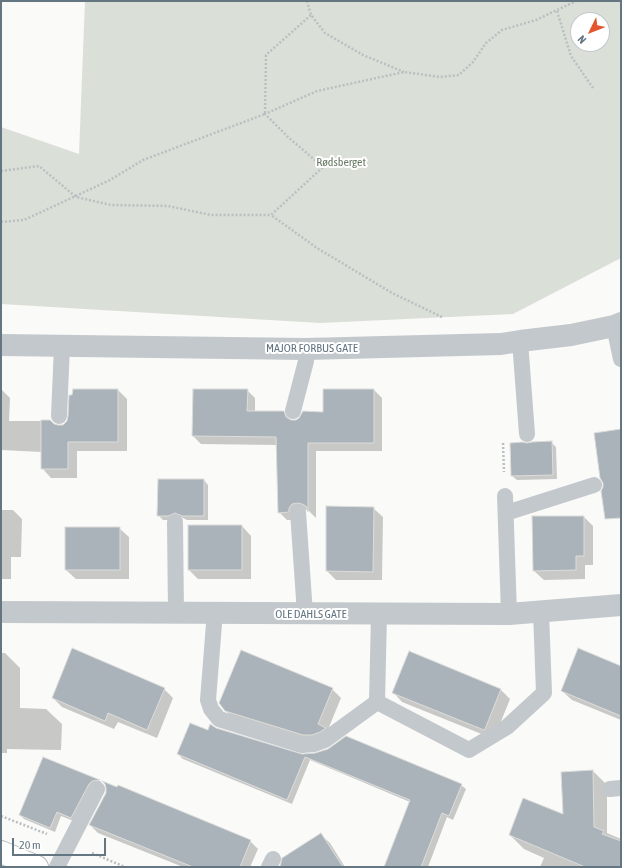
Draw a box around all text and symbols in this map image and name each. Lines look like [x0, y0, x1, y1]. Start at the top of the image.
north arrow [570, 12, 610, 52]
text: N [575, 33, 589, 46]
park label: Rødsberget [316, 155, 366, 169]
street label: MAJOR FORBUS GATE [266, 341, 358, 355]
street label: OLE DAHLS GATE [275, 607, 347, 621]
scale bar [14, 830, 108, 856]
text: 20 m [19, 838, 41, 852]

